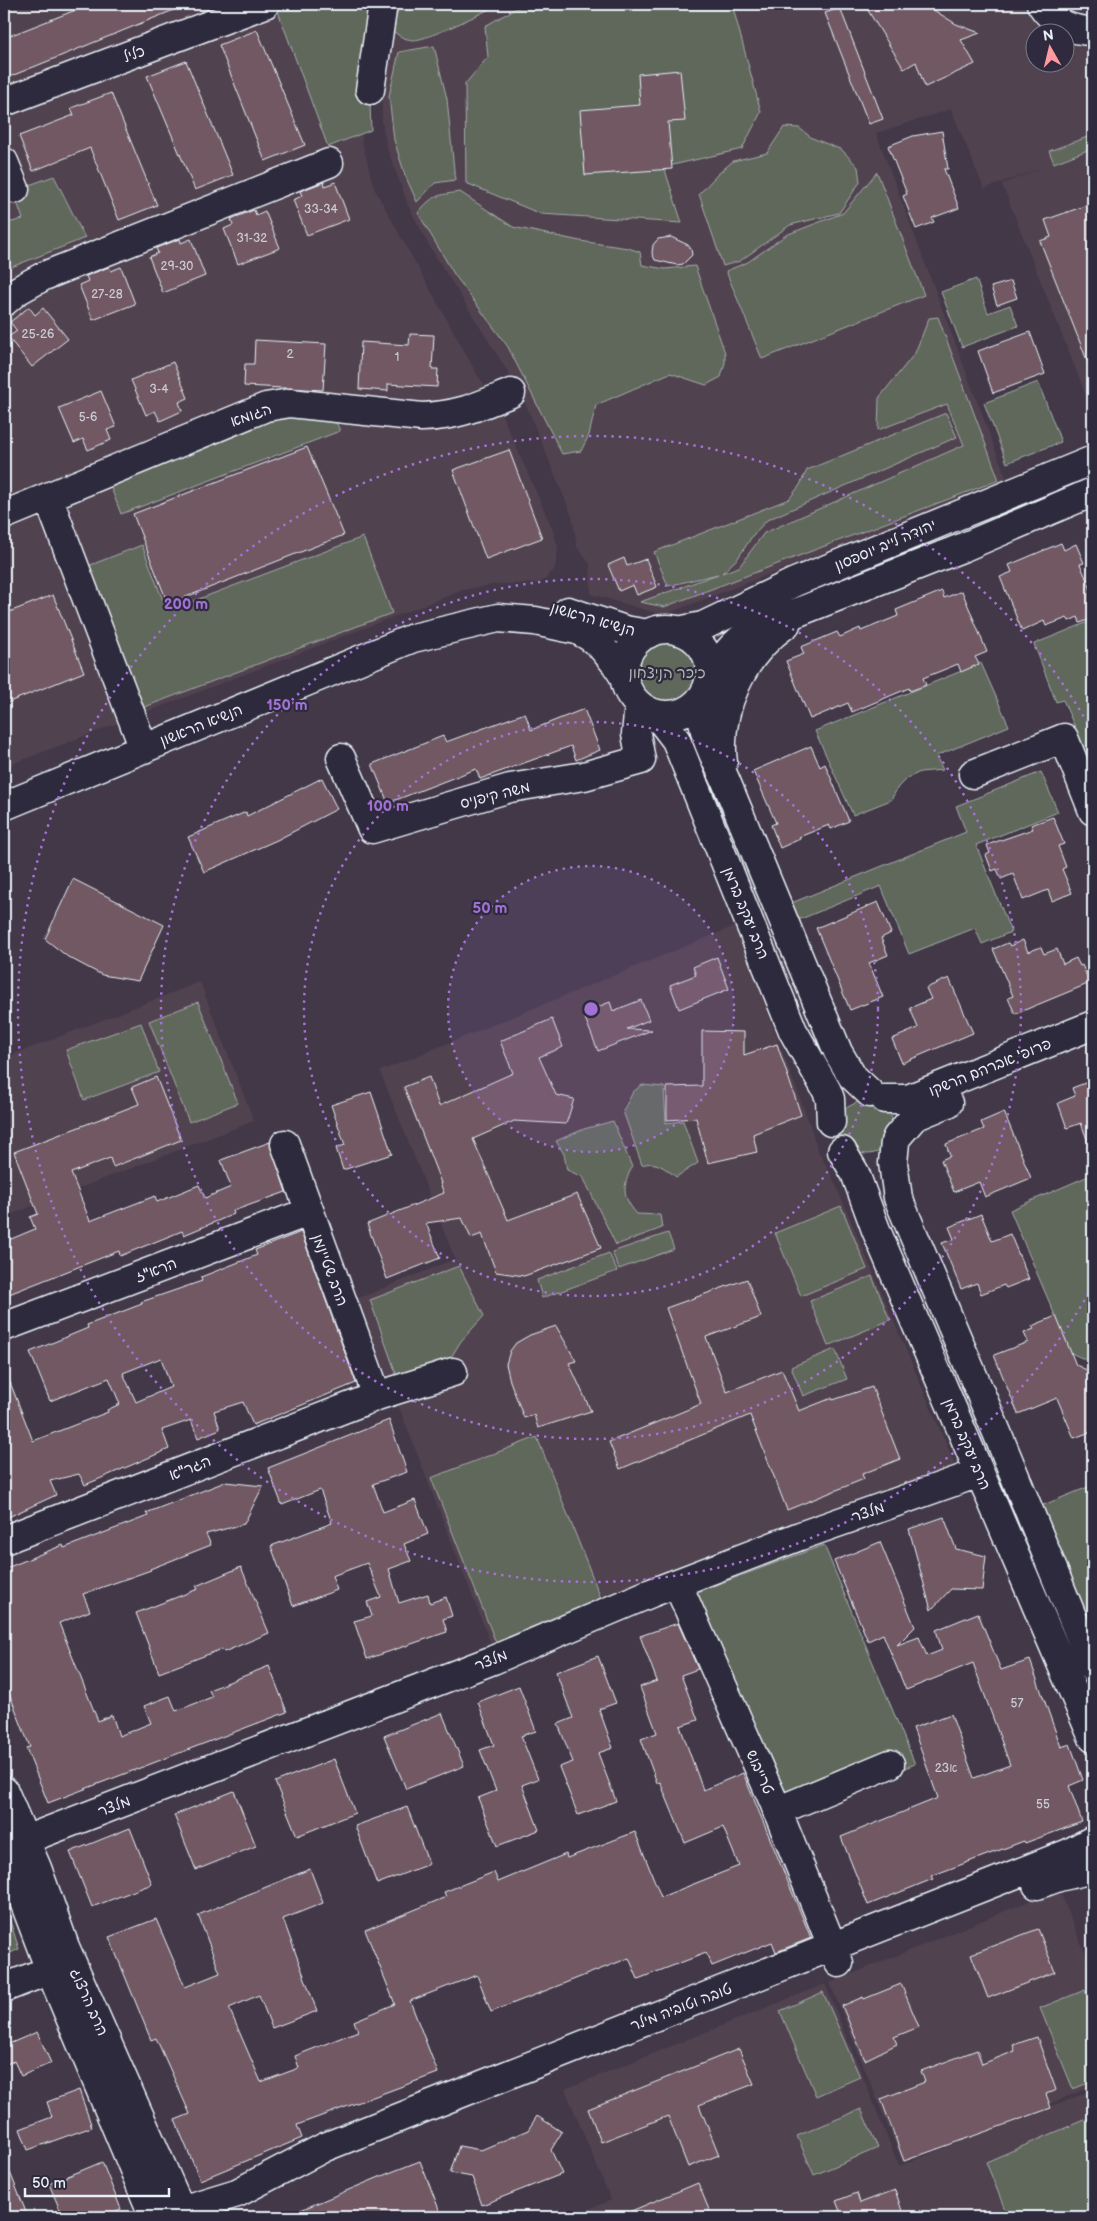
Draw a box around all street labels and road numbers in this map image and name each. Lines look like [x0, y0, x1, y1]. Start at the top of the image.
street label: כליל [121, 42, 148, 67]
street label: הגומא [228, 400, 275, 431]
street label: יהודה לייב יוספסון [831, 515, 939, 575]
street label: הנשיא הראשון [548, 598, 638, 641]
street label: הנשיא הראשון [157, 700, 245, 751]
street label: משה קיפניס [458, 778, 532, 813]
street label: הרב יעקב ברמן [718, 864, 773, 962]
street label: פרופ' אברהם הרשקו [926, 1034, 1054, 1101]
street label: הרב שטיינמן [308, 1231, 351, 1309]
street label: הרא"ז [133, 1254, 180, 1287]
street label: הרב יעקב ברמן [939, 1395, 994, 1493]
street label: הגר"א [166, 1452, 214, 1485]
street label: מלצר [849, 1498, 887, 1527]
street label: מלצר [472, 1645, 510, 1676]
street label: טרייבוש [741, 1747, 778, 1797]
street label: מלצר [95, 1792, 133, 1821]
street label: הרב הרצוג [65, 1966, 112, 2039]
street label: טובה וטוביה מילר [628, 1979, 735, 2036]

